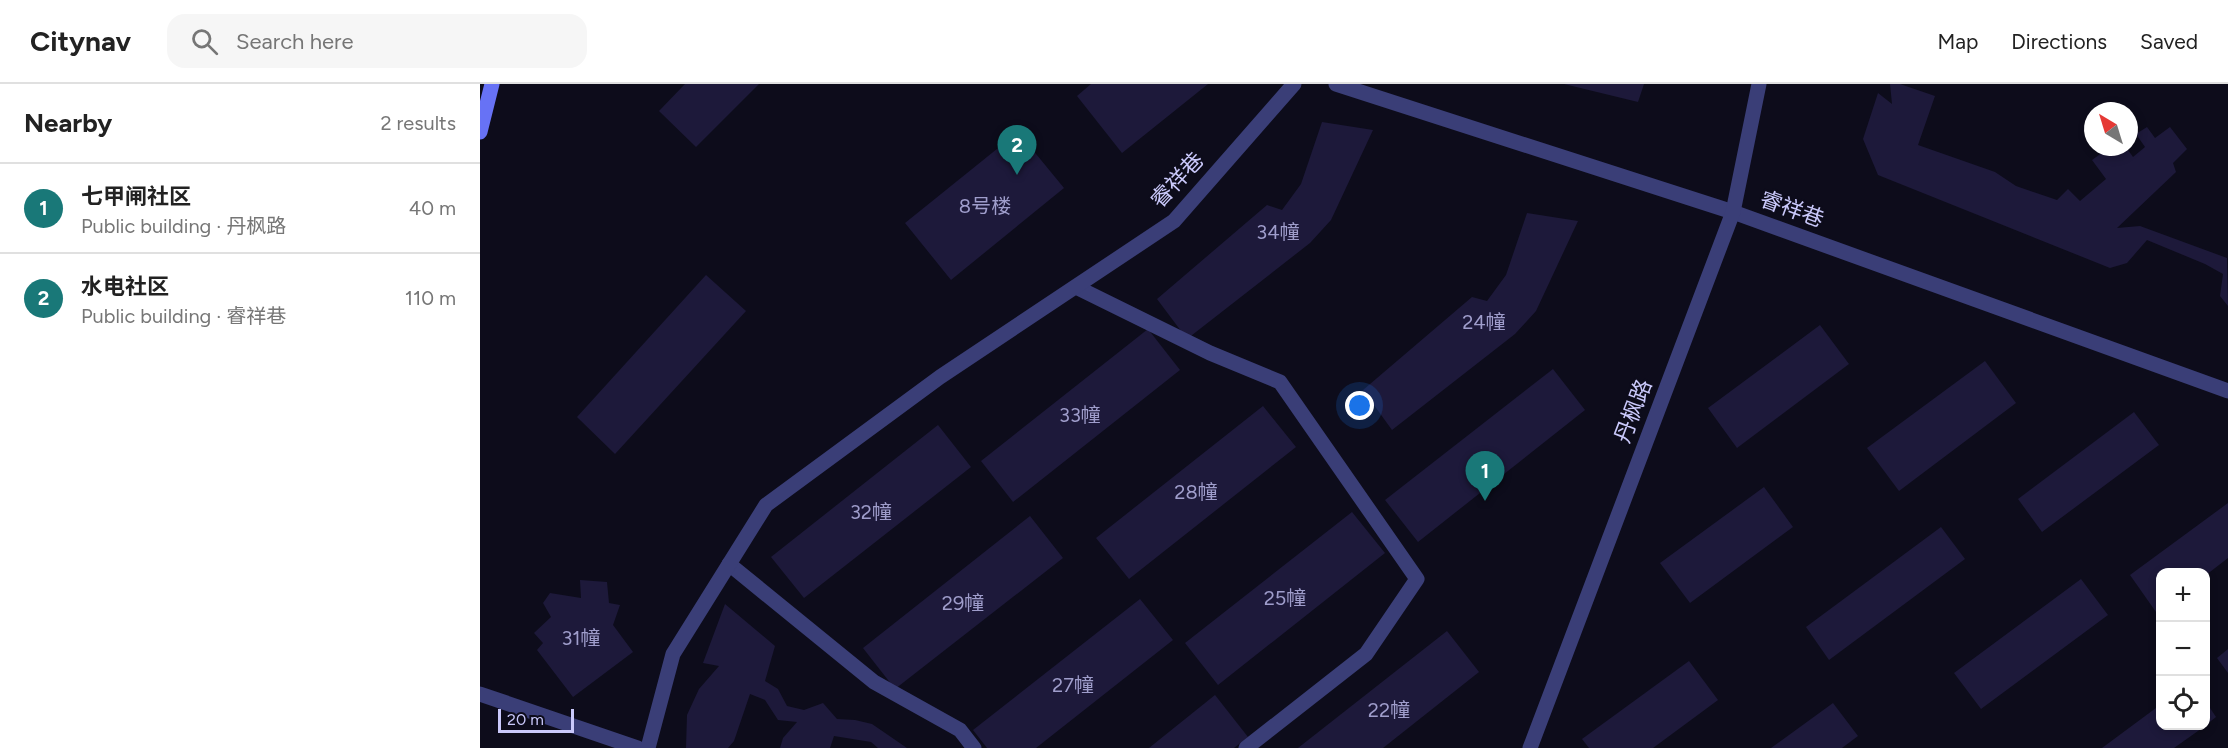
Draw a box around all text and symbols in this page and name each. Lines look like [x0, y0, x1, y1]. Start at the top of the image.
search box [167, 14, 587, 68]
text: Citynav [30, 24, 131, 58]
icon: search [188, 25, 221, 58]
text: Search here [236, 28, 354, 55]
text: Map [1937, 29, 1978, 54]
text: Directions [2011, 29, 2107, 54]
text: Saved [2140, 29, 2198, 54]
north arrow [2084, 102, 2138, 156]
text: Nearby [24, 107, 112, 139]
text: 2 results [380, 111, 456, 135]
pin: 2 [998, 126, 1036, 175]
street label: 睿祥巷 [1145, 147, 1209, 213]
text: 七甲闸社区 [81, 183, 191, 210]
street label: 睿祥巷 [1756, 185, 1828, 233]
house number: 8号楼 [959, 194, 1011, 218]
text: 1 [39, 196, 48, 220]
text: 40 m [409, 196, 456, 220]
text: Public building · 丹枫路 [81, 214, 286, 238]
house number: 34幢 [1256, 220, 1300, 244]
text: 水电社区 [81, 273, 169, 300]
text: 2 [38, 286, 49, 310]
text: 110 m [405, 286, 456, 310]
text: Public building · 睿祥巷 [81, 304, 286, 328]
house number: 24幢 [1462, 310, 1506, 334]
street label: 丹枫路 [1609, 375, 1657, 447]
your location [1345, 391, 1374, 420]
house number: 33幢 [1059, 403, 1101, 427]
pin: 1 [1466, 452, 1504, 501]
house number: 28幢 [1174, 480, 1218, 504]
house number: 32幢 [850, 500, 892, 524]
map controls [2156, 568, 2210, 730]
button: + [2156, 568, 2210, 622]
house number: 25幢 [1264, 586, 1306, 610]
house number: 29幢 [942, 591, 984, 615]
button: − [2156, 622, 2210, 676]
house number: 31幢 [561, 626, 601, 650]
house number: 27幢 [1052, 673, 1094, 697]
button: locate [2156, 676, 2210, 730]
house number: 22幢 [1368, 698, 1410, 722]
scale bar [498, 706, 574, 734]
text: 20 m [507, 710, 544, 729]

